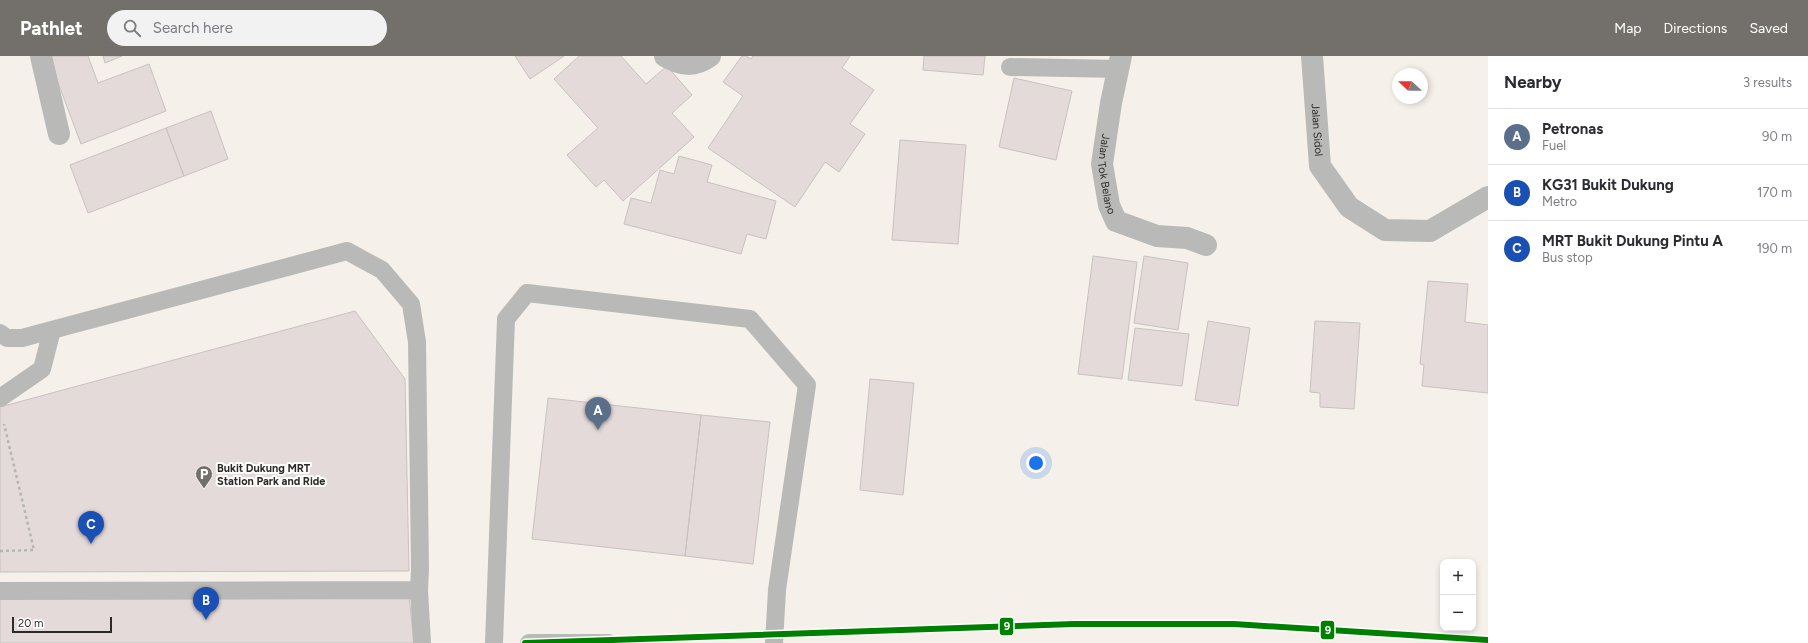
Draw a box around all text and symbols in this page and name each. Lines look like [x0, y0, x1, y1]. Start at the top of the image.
search box [107, 10, 387, 46]
text: Pathlet [20, 17, 83, 40]
icon: search [121, 17, 143, 39]
text: Search here [153, 19, 233, 37]
text: Map [1614, 20, 1642, 37]
text: Directions [1664, 20, 1727, 37]
text: Saved [1749, 20, 1788, 37]
north arrow [1392, 68, 1428, 104]
text: Nearby [1504, 72, 1562, 92]
text: 3 results [1743, 75, 1792, 90]
street label: Jalan Sidol [1309, 103, 1326, 157]
text: Petronas [1542, 120, 1603, 138]
text: A [1512, 129, 1522, 144]
text: 90 m [1762, 129, 1792, 144]
street label: Jalan Tok Belano [1095, 133, 1119, 216]
text: Fuel [1542, 138, 1566, 153]
text: KG31 Bukit Dukung [1542, 176, 1674, 194]
text: B [1513, 185, 1521, 200]
text: 170 m [1757, 185, 1792, 200]
text: Metro [1542, 194, 1577, 209]
text: MRT Bukit Dukung Pintu A [1542, 232, 1723, 250]
text: C [1512, 241, 1522, 256]
text: 190 m [1757, 241, 1792, 256]
text: Bus stop [1542, 250, 1593, 265]
pin: A [585, 397, 611, 430]
your location [1026, 453, 1046, 473]
place label: Bukit Dukung MRT Station Park and Ride [217, 462, 325, 488]
parking icon: Bukit Dukung MRT Station Park and Ride [194, 464, 214, 489]
pin: C [78, 511, 104, 544]
map controls [1440, 559, 1476, 631]
button: + [1440, 559, 1476, 595]
pin: B [193, 587, 219, 620]
button: − [1440, 595, 1476, 631]
scale bar [12, 615, 112, 634]
text: 20 m [18, 617, 43, 630]
line badge: 9 [999, 617, 1014, 636]
text: 9 [1004, 620, 1010, 633]
line badge: 9 [1320, 620, 1335, 640]
text: 9 [1325, 624, 1331, 637]

